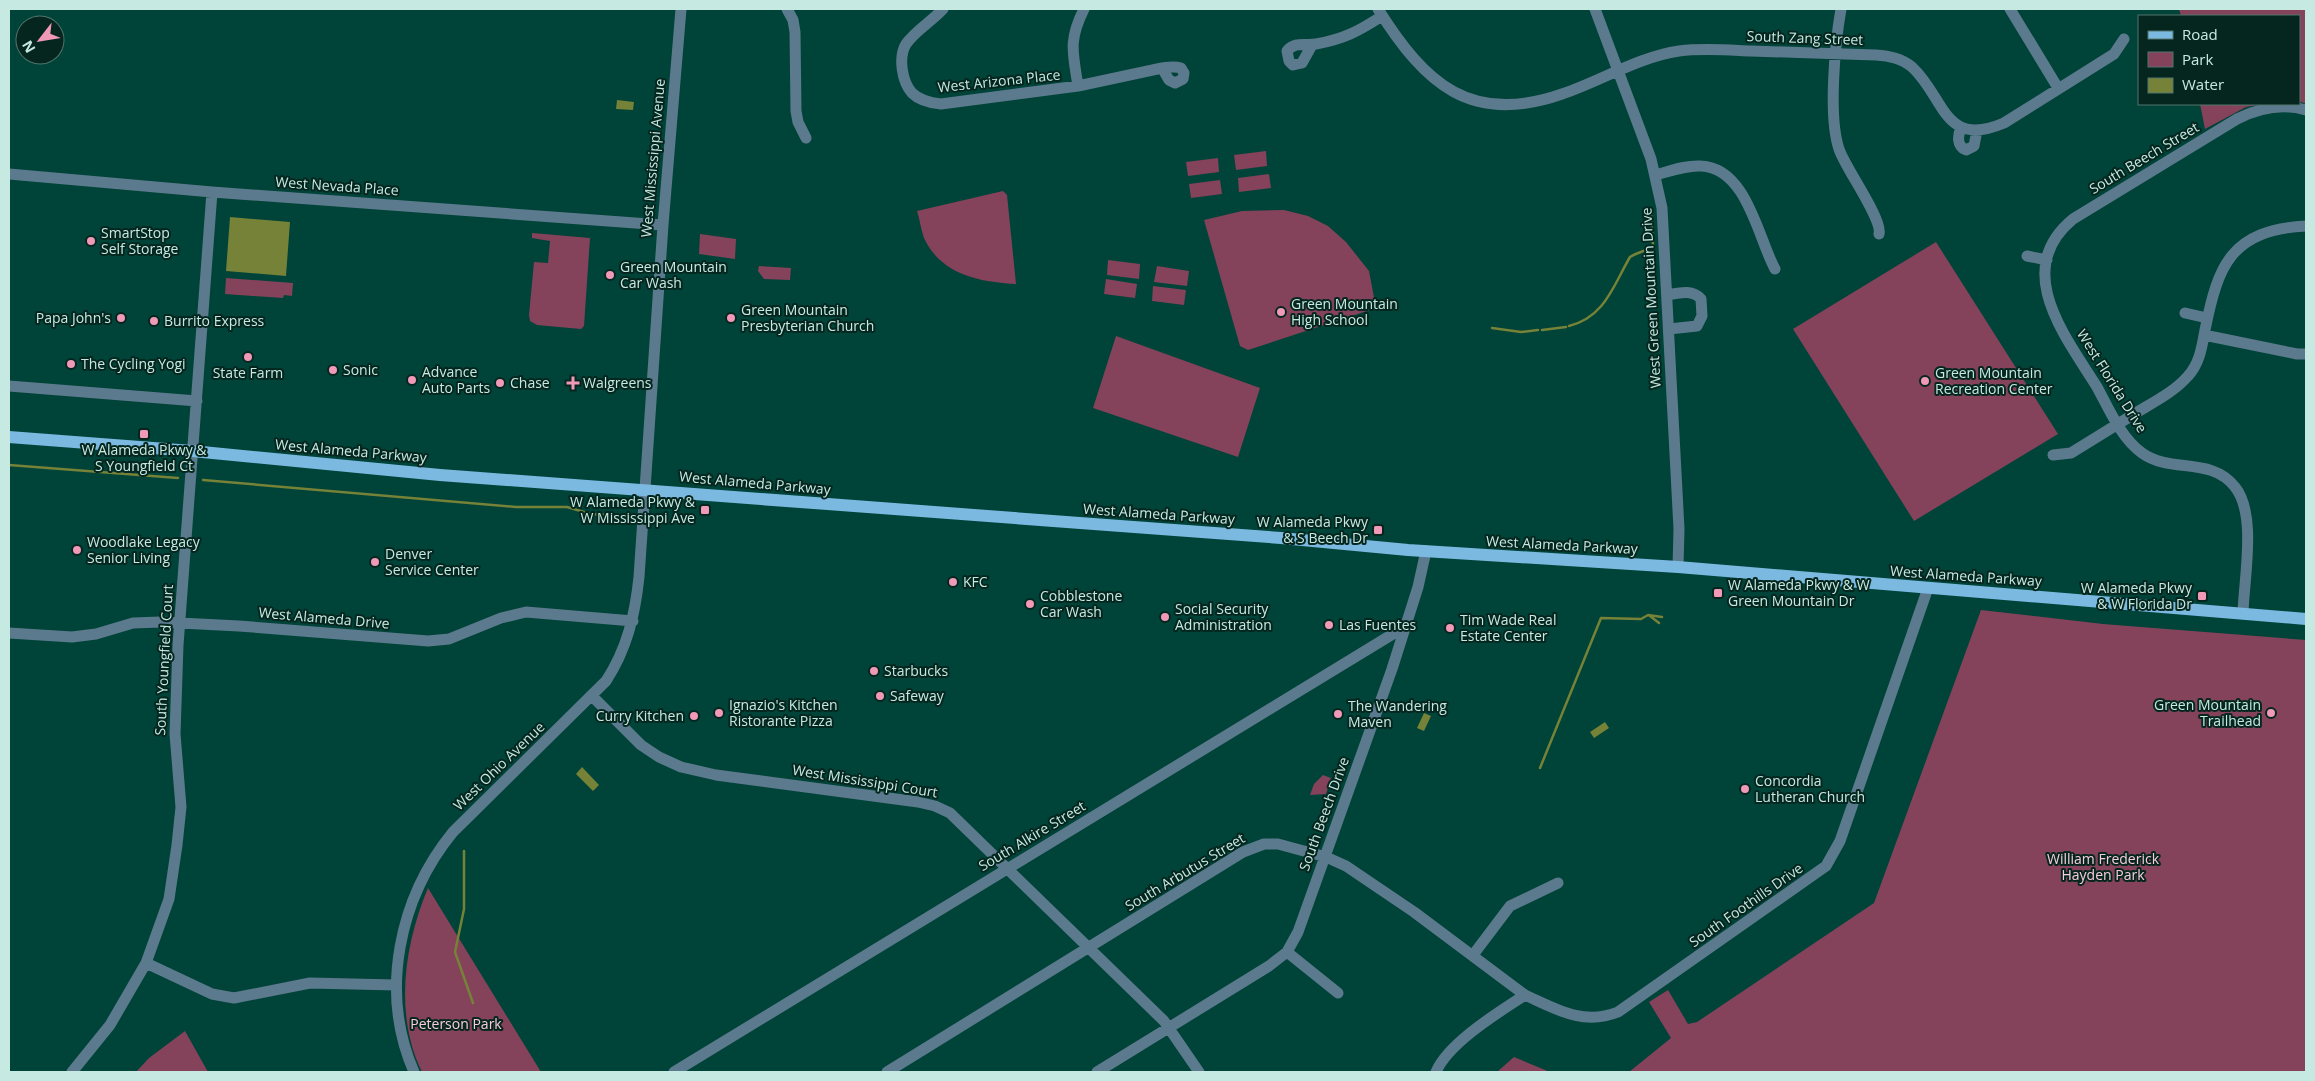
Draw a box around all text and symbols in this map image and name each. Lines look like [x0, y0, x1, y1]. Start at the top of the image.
north arrow [15, 15, 65, 65]
legend [2138, 15, 2300, 105]
text: Road [2182, 24, 2218, 44]
street label: South Zang Street [1746, 26, 1864, 49]
text: N [17, 37, 40, 57]
text: Park [2182, 49, 2213, 69]
street label: West Arizona Place [937, 65, 1061, 96]
text: Water [2182, 74, 2224, 94]
street label: West Mississippi Avenue [636, 78, 669, 238]
street label: South Beech Street [2085, 117, 2202, 198]
street label: West Nevada Place [275, 172, 399, 199]
street label: West Green Mountain Drive [1636, 207, 1665, 389]
place label: SmartStop Self Storage [101, 223, 179, 258]
marker: SmartStop Self Storage [85, 235, 97, 247]
place label: Green Mountain Car Wash [620, 257, 727, 292]
marker: Green Mountain Car Wash [604, 269, 616, 281]
place label: Green Mountain High School [1291, 294, 1398, 329]
place label: Green Mountain Presbyterian Church [741, 300, 874, 335]
marker: Green Mountain High School [1275, 306, 1287, 318]
place label: Papa John's [36, 308, 111, 327]
place label: Burrito Express [164, 311, 265, 330]
marker: Papa John's [115, 312, 127, 324]
marker: Green Mountain Presbyterian Church [725, 312, 737, 324]
marker: Burrito Express [148, 315, 160, 327]
street label: West Florida Drive [2073, 325, 2152, 436]
marker: State Farm [242, 351, 254, 363]
place label: The Cycling Yogi [81, 354, 186, 373]
marker: The Cycling Yogi [65, 358, 77, 370]
place label: Sonic [343, 360, 378, 379]
place label: Advance Auto Parts [422, 362, 490, 397]
place label: State Farm [213, 363, 283, 382]
place label: Green Mountain Recreation Center [1935, 363, 2053, 398]
marker: Sonic [327, 364, 339, 376]
place label: Chase [510, 373, 550, 392]
place label: Walgreens [583, 373, 652, 392]
marker: Advance Auto Parts [406, 374, 418, 386]
marker: Green Mountain Recreation Center [1919, 375, 1931, 387]
marker: Chase [494, 377, 506, 389]
marker: Walgreens [567, 377, 579, 389]
marker: W Alameda Pkwy & S Youngfield Ct [138, 428, 150, 440]
street label: West Alameda Parkway [275, 434, 429, 467]
place label: W Alameda Pkwy & S Youngfield Ct [81, 440, 207, 475]
street label: West Alameda Parkway [679, 466, 833, 499]
place label: W Alameda Pkwy & W Mississippi Ave [570, 492, 696, 527]
street label: West Alameda Parkway [1083, 499, 1236, 528]
marker: W Alameda Pkwy & W Mississippi Ave [699, 504, 711, 516]
place label: W Alameda Pkwy & S Beech Dr [1257, 512, 1369, 547]
marker: W Alameda Pkwy & S Beech Dr [1372, 524, 1384, 536]
street label: West Alameda Parkway [1486, 531, 1639, 558]
place label: Woodlake Legacy Senior Living [87, 532, 201, 567]
marker: Woodlake Legacy Senior Living [71, 544, 83, 556]
place label: Denver Service Center [385, 544, 479, 579]
marker: Denver Service Center [369, 556, 381, 568]
street label: West Alameda Parkway [1890, 561, 2043, 590]
place label: KFC [963, 572, 988, 591]
place label: W Alameda Pkwy & W Green Mountain Dr [1728, 575, 1870, 610]
marker: KFC [947, 576, 959, 588]
place label: W Alameda Pkwy & W Florida Dr [2081, 578, 2193, 613]
street label: South Youngfield Court [150, 584, 177, 736]
place label: Cobblestone Car Wash [1040, 586, 1122, 621]
marker: W Alameda Pkwy & W Green Mountain Dr [1712, 587, 1724, 599]
marker: W Alameda Pkwy & W Florida Dr [2196, 590, 2208, 602]
marker: Cobblestone Car Wash [1024, 598, 1036, 610]
place label: Social Security Administration [1175, 599, 1272, 634]
street label: West Alameda Drive [258, 602, 390, 633]
place label: Tim Wade Real Estate Center [1460, 610, 1556, 645]
marker: Social Security Administration [1159, 611, 1171, 623]
place label: Las Fuentes [1339, 615, 1417, 634]
marker: Las Fuentes [1323, 619, 1335, 631]
marker: Tim Wade Real Estate Center [1444, 622, 1456, 634]
place label: Starbucks [884, 661, 948, 680]
marker: Starbucks [868, 665, 880, 677]
place label: Safeway [890, 686, 945, 705]
marker: Safeway [874, 690, 886, 702]
place label: Ignazio's Kitchen Ristorante Pizza [729, 695, 838, 730]
place label: Green Mountain Trailhead [2154, 695, 2261, 730]
place label: The Wandering Maven [1348, 696, 1447, 731]
place label: Curry Kitchen [596, 706, 684, 725]
marker: Ignazio's Kitchen Ristorante Pizza [713, 707, 725, 719]
marker: Green Mountain Trailhead [2265, 707, 2277, 719]
marker: The Wandering Maven [1332, 708, 1344, 720]
marker: Curry Kitchen [688, 710, 700, 722]
street label: West Ohio Avenue [449, 717, 548, 814]
street label: South Beech Drive [1294, 754, 1353, 873]
street label: West Mississippi Court [791, 760, 939, 801]
place label: Concordia Lutheran Church [1755, 771, 1865, 806]
marker: Concordia Lutheran Church [1739, 783, 1751, 795]
street label: South Alkire Street [975, 796, 1089, 875]
street label: South Arbutus Street [1121, 828, 1248, 915]
park label: William Frederick Hayden Park [2047, 849, 2160, 884]
street label: South Foothills Drive [1685, 858, 1806, 951]
park label: Peterson Park [410, 1014, 502, 1033]

